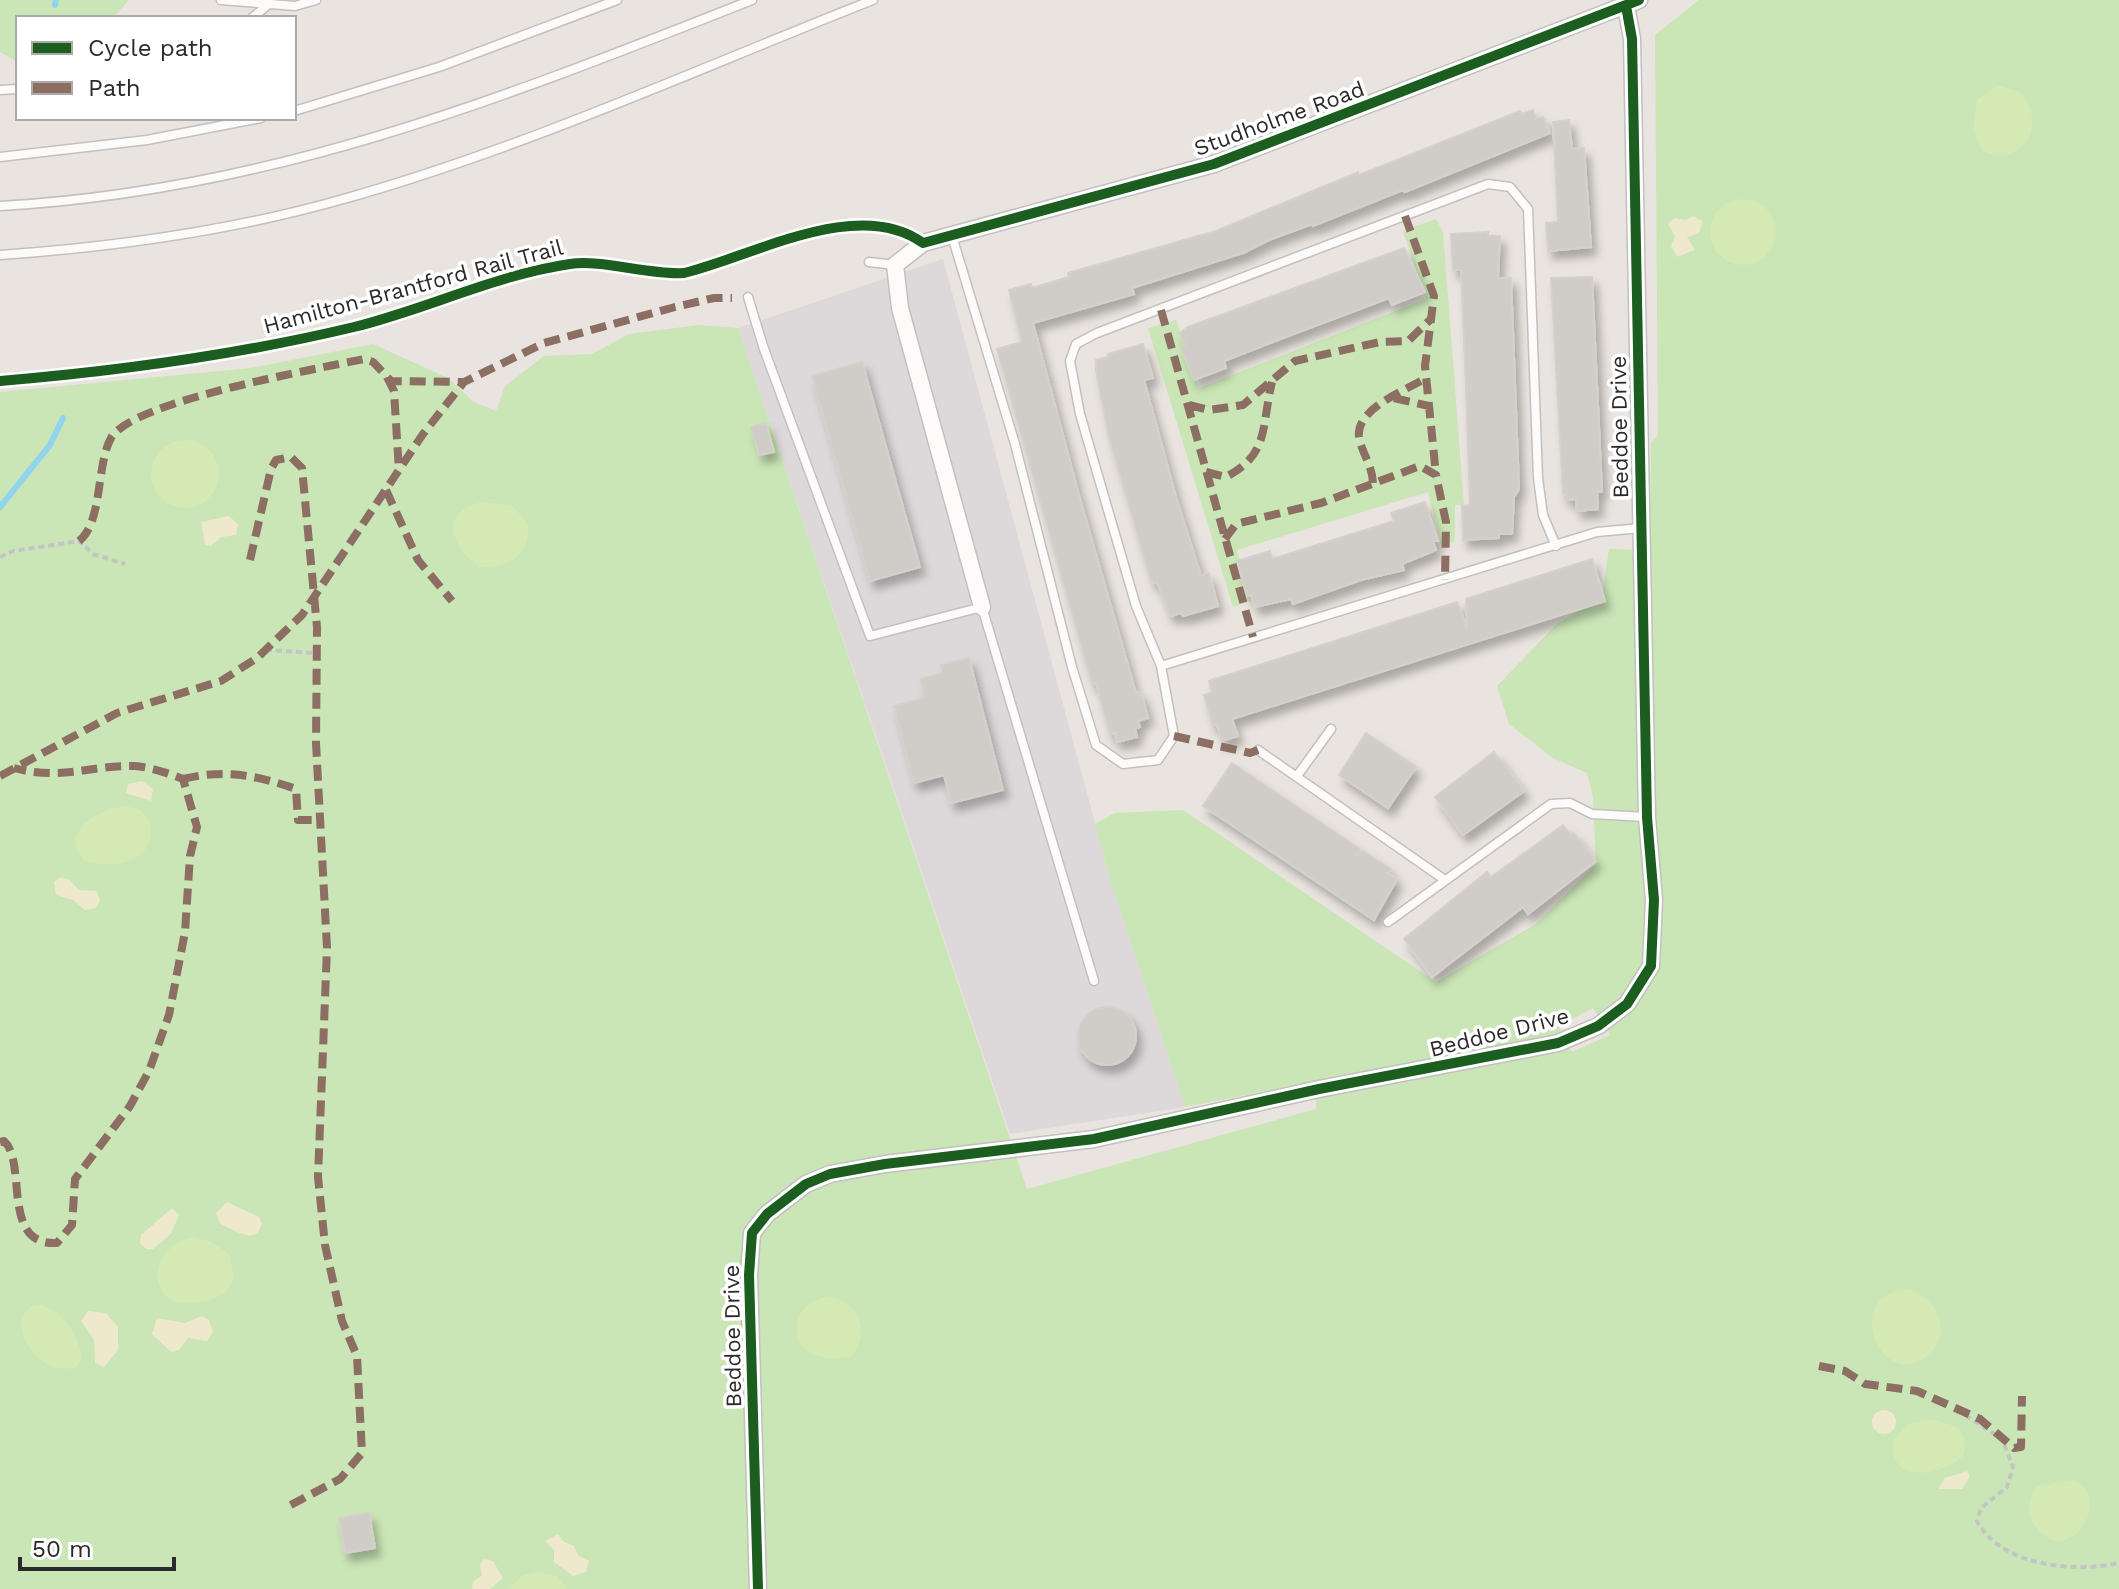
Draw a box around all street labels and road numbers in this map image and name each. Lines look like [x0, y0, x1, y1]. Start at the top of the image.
street label: Studholme Road [1191, 76, 1368, 161]
street label: Hamilton-Brantford Rail Trail [261, 234, 566, 339]
street label: Beddoe Drive [1606, 355, 1633, 499]
street label: Beddoe Drive [1427, 1003, 1571, 1062]
street label: Beddoe Drive [719, 1264, 746, 1408]

